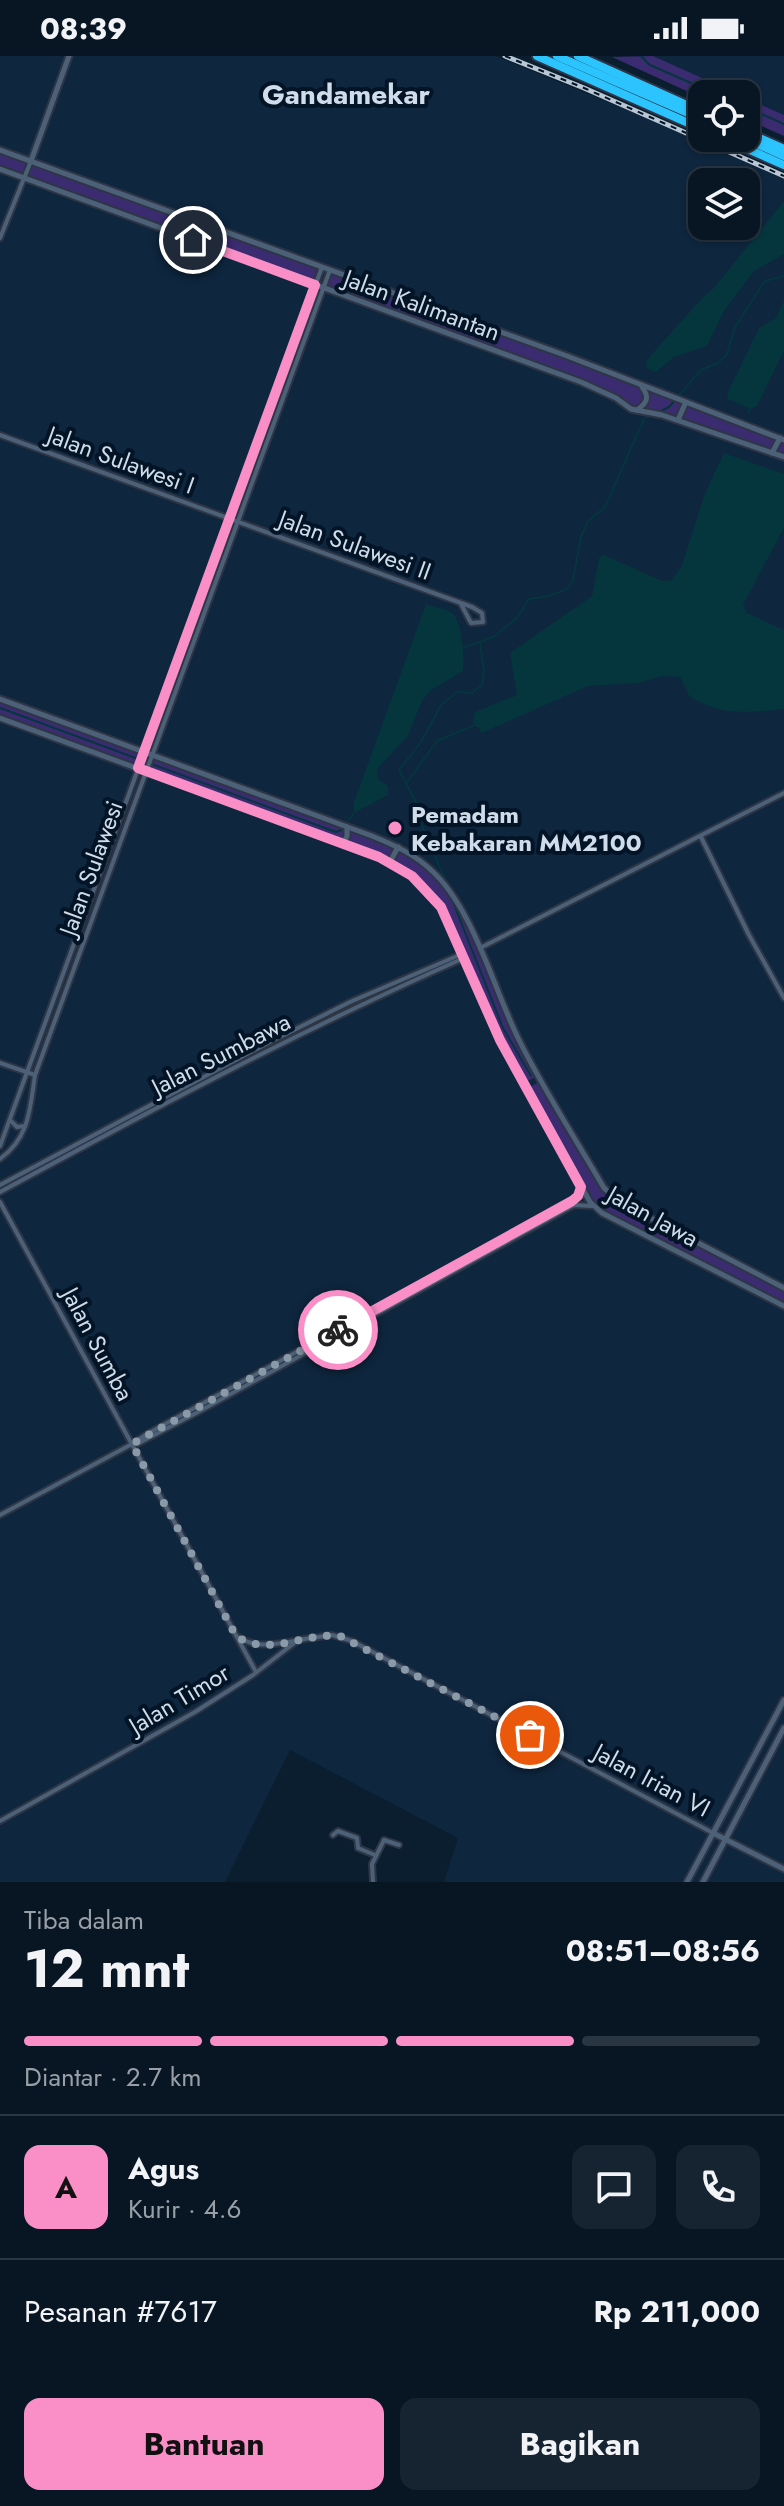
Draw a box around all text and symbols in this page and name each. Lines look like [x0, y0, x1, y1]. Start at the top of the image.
text: 08:39 [40, 7, 127, 50]
district label: Gandamekar [262, 74, 431, 115]
map controls [688, 80, 760, 240]
button: locate [688, 80, 760, 152]
button: layers [688, 168, 760, 240]
pin [159, 206, 227, 274]
icon: home [171, 218, 215, 262]
street label: Jalan Kalimantan [336, 260, 505, 349]
street label: Jalan Sulawesi I [40, 416, 199, 503]
street label: Jalan Sulawesi II [271, 500, 436, 589]
street label: Jalan Sulawesi [49, 796, 132, 943]
place label: Pemadam Kebakaran MM2100 [411, 797, 642, 860]
marker: Pemadam Kebakaran MM2100 [386, 819, 404, 837]
street label: Jalan Sumbawa [143, 1004, 296, 1105]
street label: Jalan Jawa [599, 1175, 705, 1255]
street label: Jalan Sumba [52, 1278, 143, 1407]
courier [298, 1290, 378, 1370]
icon: bike [316, 1308, 360, 1352]
street label: Jalan Timor [120, 1655, 237, 1744]
pin [496, 1701, 564, 1769]
icon: bag [508, 1713, 552, 1757]
street label: Jalan Irian VI [585, 1733, 717, 1825]
text: Tiba dalam [24, 1901, 144, 1939]
text: 08:51–08:56 [566, 1929, 760, 1972]
text: 12 mnt [24, 1931, 189, 2007]
text: Diantar · 2.7 km [24, 2058, 201, 2096]
button: chat [572, 2145, 656, 2229]
button: phone [676, 2145, 760, 2229]
text: Agus [128, 2147, 199, 2190]
text: A [55, 2166, 77, 2209]
text: Kurir · 4.6 [128, 2190, 242, 2228]
text: Pesanan #7617 [24, 2290, 217, 2333]
text: Rp 211,000 [594, 2290, 760, 2333]
button: Bantuan [24, 2398, 384, 2490]
button: Bagikan [400, 2398, 760, 2490]

